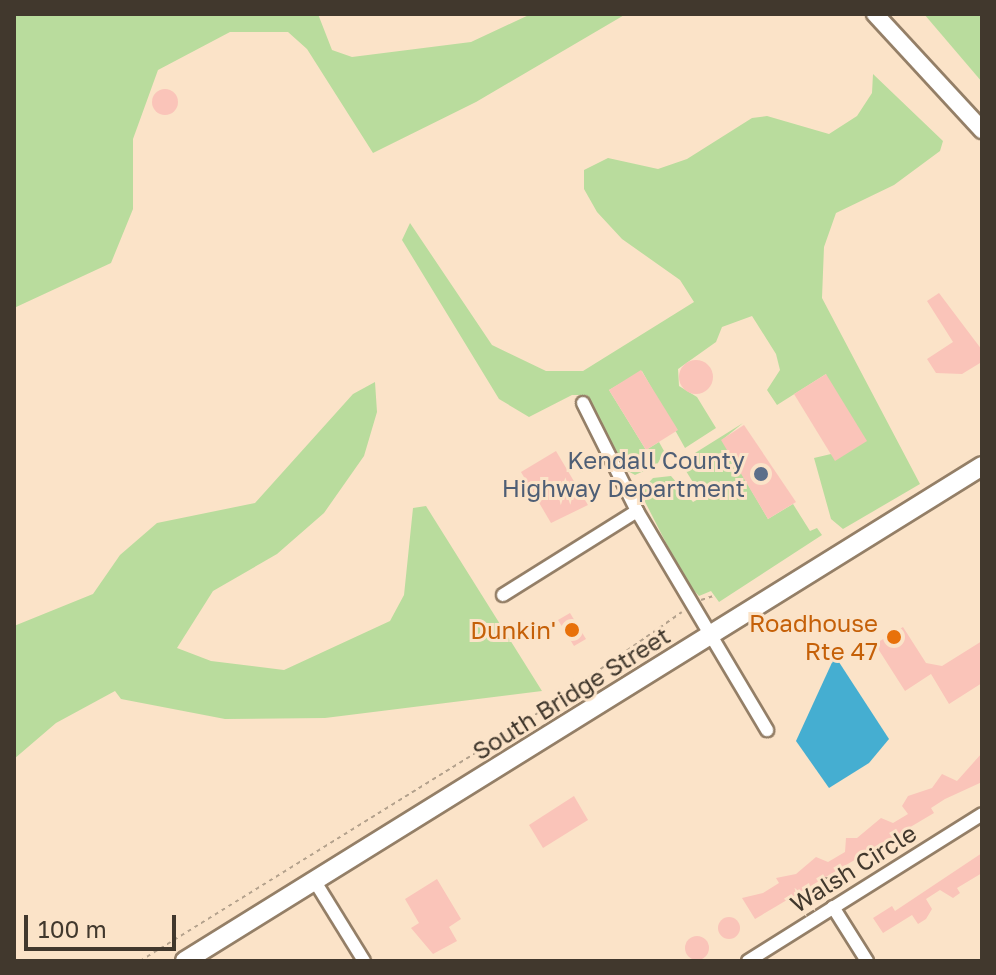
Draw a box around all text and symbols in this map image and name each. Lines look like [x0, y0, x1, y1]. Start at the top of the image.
place label: Kendall County Highway Department [502, 446, 745, 502]
marker: Kendall County Highway Department [752, 465, 770, 483]
place label: Roadhouse Rte 47 [749, 609, 878, 665]
place label: Dunkin' [470, 616, 556, 644]
street label: South Bridge Street [467, 621, 675, 765]
marker: Dunkin' [563, 621, 581, 639]
marker: Roadhouse Rte 47 [885, 628, 903, 646]
street label: Walsh Circle [785, 818, 921, 918]
scale bar [28, 899, 180, 949]
text: 100 m [38, 914, 107, 943]

